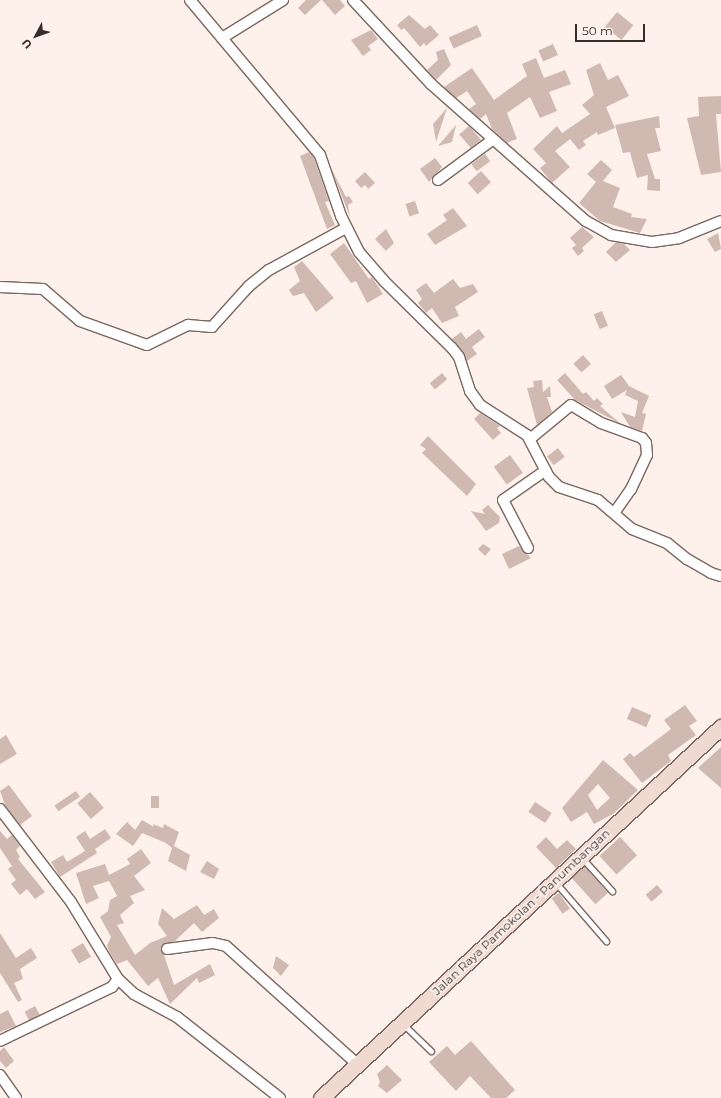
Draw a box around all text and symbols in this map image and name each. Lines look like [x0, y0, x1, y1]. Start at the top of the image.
north arrow [16, 16, 56, 56]
scale bar [577, 16, 647, 42]
text: 50 m [582, 23, 613, 38]
text: U [19, 36, 35, 52]
street label: Jalan Raya Pamokolan - Panumbangan [429, 826, 613, 998]

